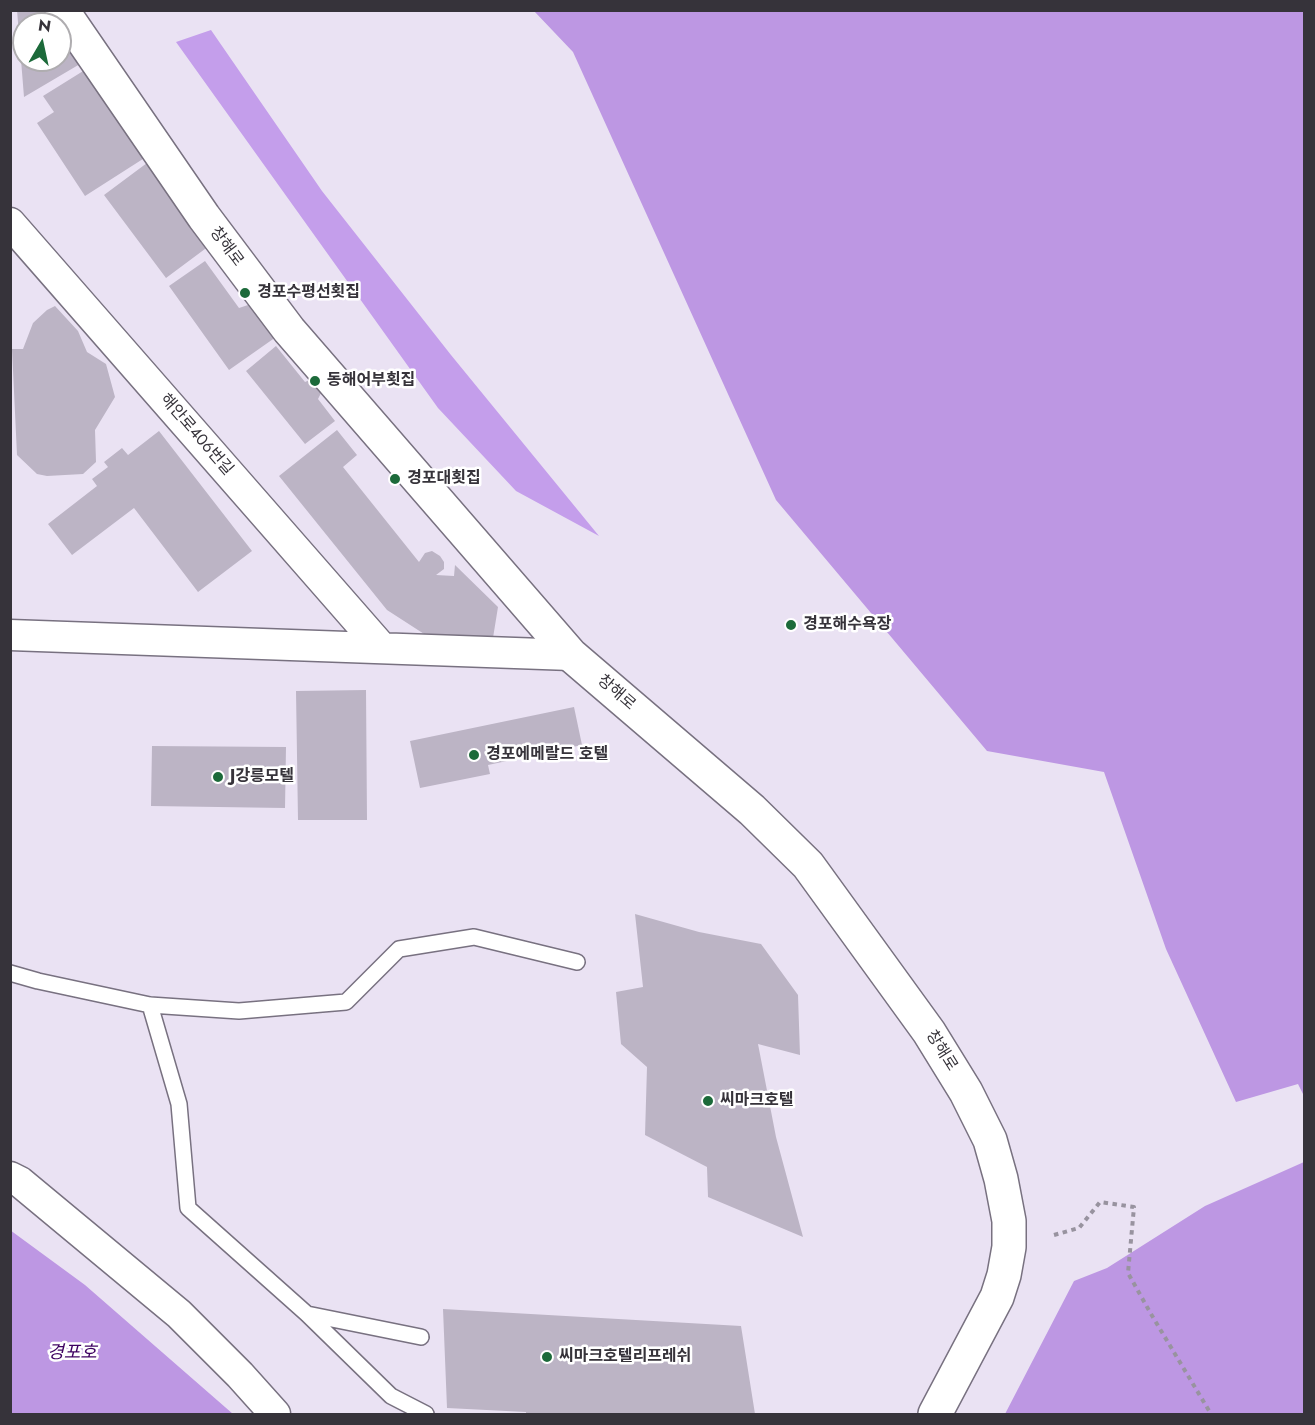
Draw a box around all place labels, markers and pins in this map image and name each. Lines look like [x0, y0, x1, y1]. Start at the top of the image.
place label: 경포수평선횟집 [257, 283, 360, 303]
marker: 경포수평선횟집 [238, 286, 252, 300]
place label: 동해어부횟집 [327, 371, 415, 391]
marker: 동해어부횟집 [308, 374, 322, 388]
place label: 경포대횟집 [407, 469, 481, 489]
marker: 경포대횟집 [388, 472, 402, 486]
place label: 경포해수욕장 [803, 615, 891, 635]
marker: 경포해수욕장 [784, 618, 798, 632]
place label: 경포에메랄드 호텔 [486, 745, 609, 765]
marker: 경포에메랄드 호텔 [467, 748, 481, 762]
place label: J강릉모텔 [230, 767, 294, 787]
marker: J강릉모텔 [211, 770, 225, 784]
place label: 씨마크호텔 [720, 1091, 794, 1111]
marker: 씨마크호텔 [701, 1094, 715, 1108]
place label: 씨마크호텔리프레쉬 [559, 1347, 691, 1367]
marker: 씨마크호텔리프레쉬 [540, 1350, 554, 1364]

